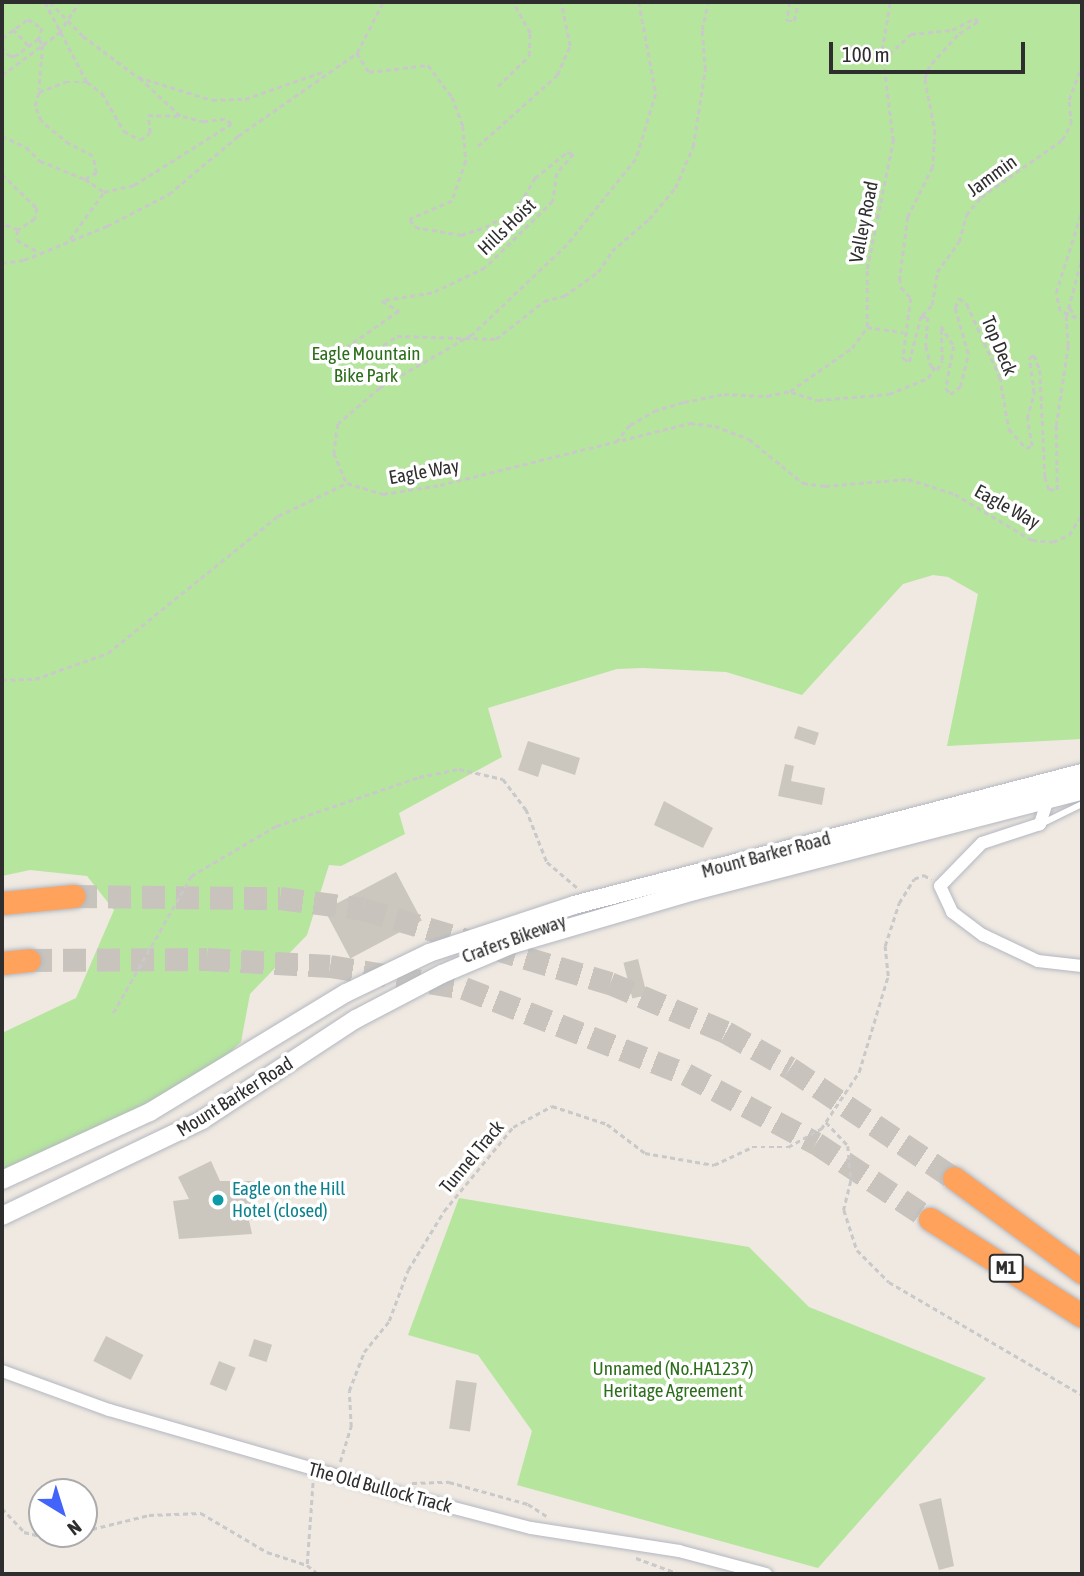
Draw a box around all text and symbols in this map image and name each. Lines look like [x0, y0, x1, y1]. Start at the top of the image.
scale bar [832, 28, 1028, 72]
text: 100 m [842, 42, 890, 66]
street label: Jammin [963, 150, 1021, 202]
street label: Valley Road [845, 179, 883, 265]
street label: Hills Hoist [473, 194, 541, 260]
street label: Top Deck [976, 313, 1022, 379]
park label: Eagle Mountain Bike Park [311, 343, 421, 387]
street label: Eagle Way [387, 455, 461, 489]
street label: Eagle Way [970, 480, 1044, 534]
street label: Mount Barker Road [699, 827, 833, 883]
street label: Crafers Bikeway [459, 910, 569, 968]
street label: Mount Barker Road [173, 1052, 297, 1142]
street label: Tunnel Track [435, 1116, 509, 1198]
place label: Eagle on the Hill Hotel (closed) [232, 1178, 345, 1222]
marker: Eagle on the Hill Hotel (closed) [210, 1192, 226, 1208]
road number: M1 [988, 1254, 1024, 1282]
park label: Unnamed (No.HA1237) Heritage Agreement [592, 1358, 754, 1402]
street label: The Old Bullock Track [306, 1458, 454, 1518]
north arrow [28, 1478, 98, 1548]
text: N [64, 1516, 86, 1540]

